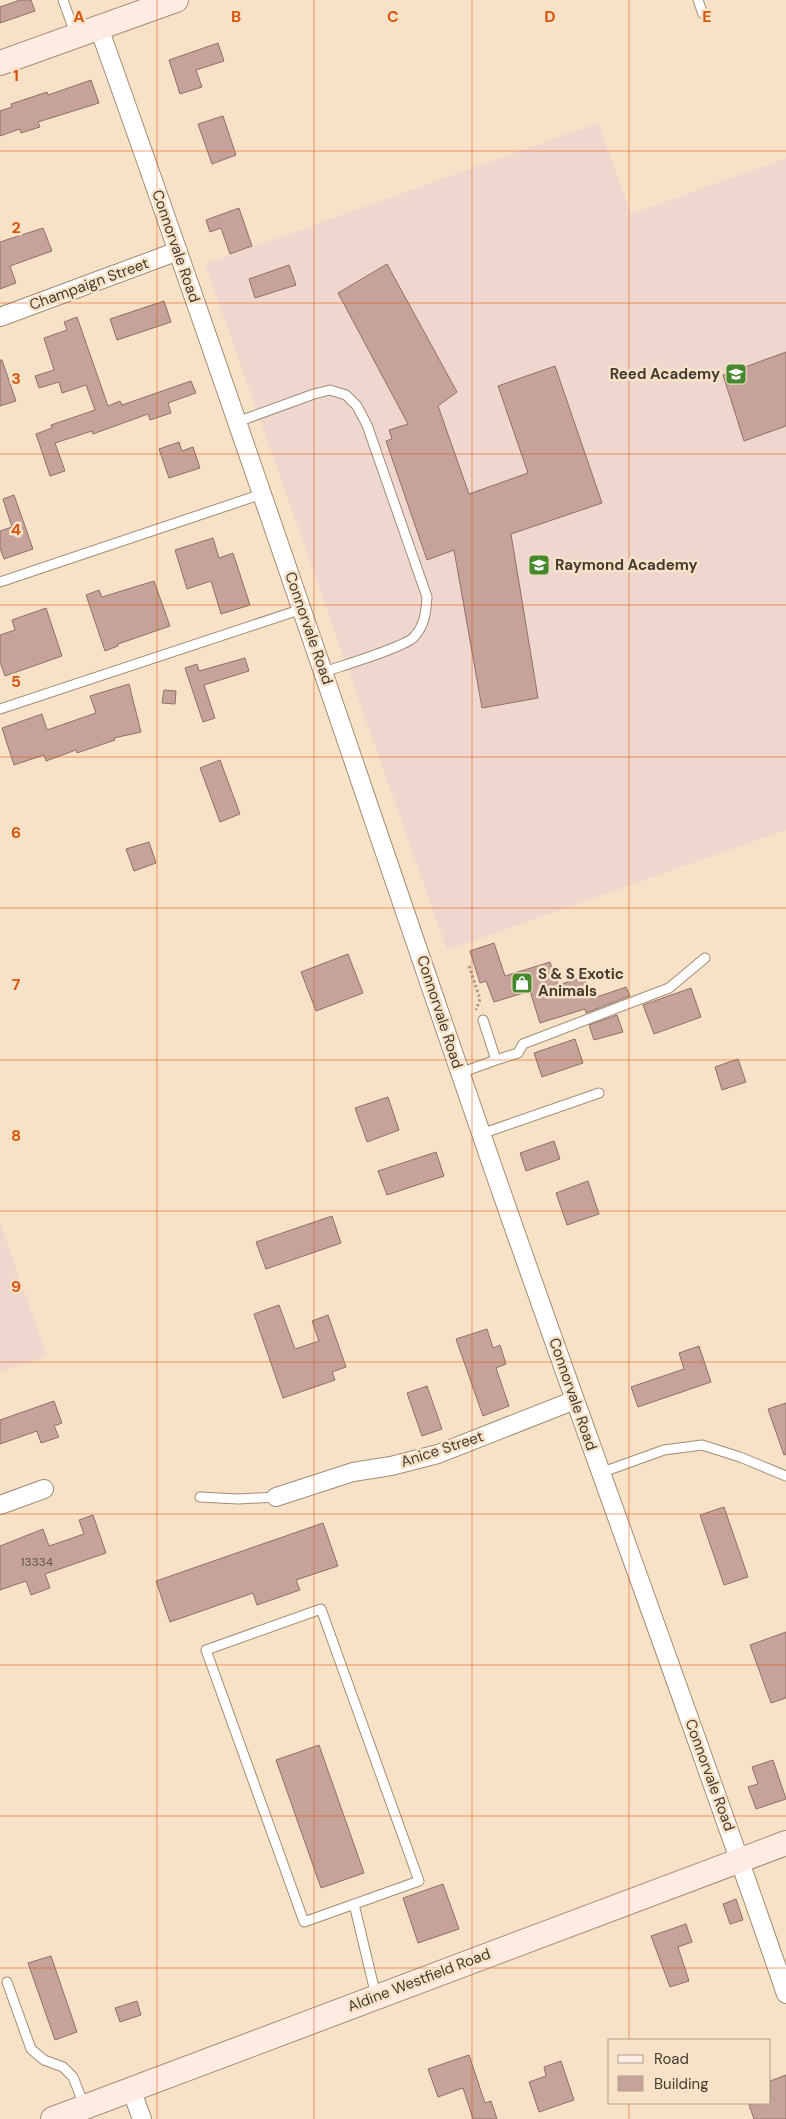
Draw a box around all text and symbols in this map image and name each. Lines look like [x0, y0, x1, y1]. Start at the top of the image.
text: A [73, 6, 85, 27]
text: B [231, 6, 241, 27]
text: C [387, 6, 399, 27]
text: D [544, 6, 556, 27]
text: E [702, 6, 712, 27]
text: 1 [13, 65, 19, 86]
street label: Connorvale Road [147, 187, 205, 305]
text: 2 [11, 217, 21, 238]
street label: Champaign Street [27, 253, 152, 315]
school or university icon: Reed Academy [724, 362, 748, 386]
place label: Reed Academy [610, 364, 720, 384]
text: 3 [11, 368, 21, 389]
text: 4 [11, 519, 21, 540]
school or university icon: Raymond Academy [527, 553, 551, 577]
place label: Raymond Academy [555, 555, 698, 575]
street label: Connorvale Road [280, 569, 338, 687]
text: 5 [11, 671, 21, 692]
text: 6 [11, 822, 21, 843]
street label: Connorvale Road [412, 953, 468, 1071]
place label: S & S Exotic Animals [538, 964, 624, 1001]
shop icon: S & S Exotic Animals [510, 971, 534, 995]
text: 7 [12, 974, 21, 995]
text: 8 [11, 1125, 21, 1146]
text: 9 [11, 1276, 21, 1297]
street label: Connorvale Road [544, 1335, 602, 1453]
street label: Anice Street [398, 1426, 486, 1472]
house number: 13334 [21, 1554, 53, 1570]
street label: Connorvale Road [680, 1716, 740, 1834]
street label: Aldine Westfield Road [345, 1944, 493, 2016]
legend [608, 2039, 771, 2104]
text: Road [654, 2049, 689, 2069]
text: Building [654, 2074, 709, 2094]

